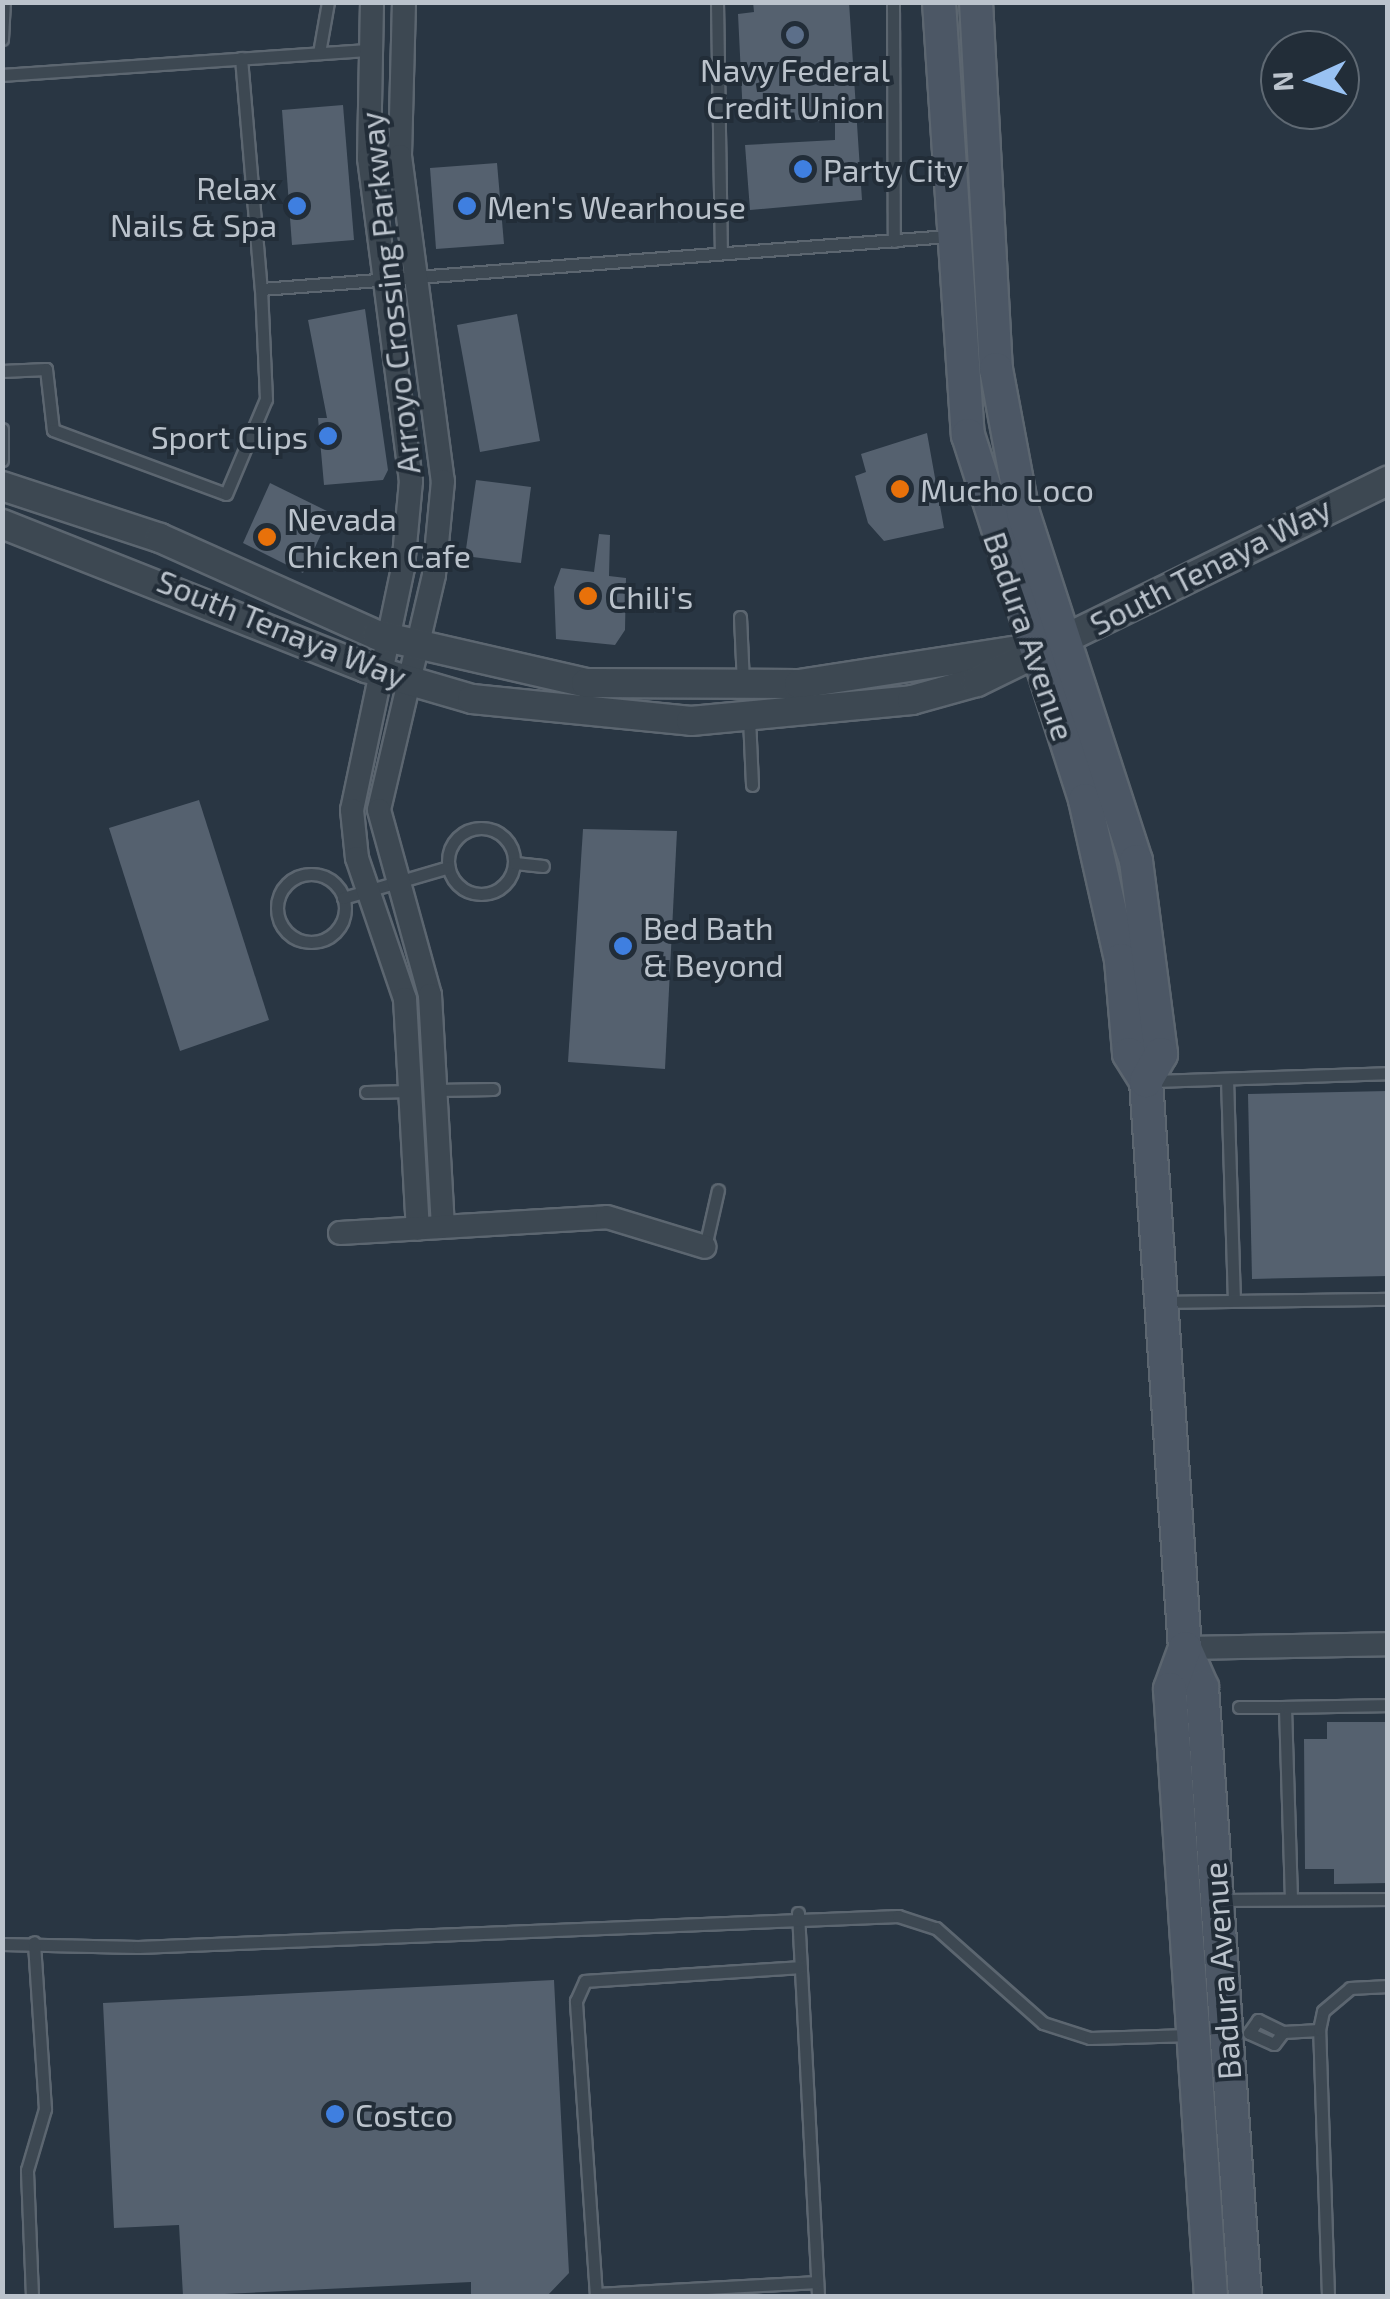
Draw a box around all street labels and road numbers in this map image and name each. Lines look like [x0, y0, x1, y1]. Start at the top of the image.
street label: Arroyo Crossing Parkway [351, 110, 427, 476]
street label: South Tenaya Way [1083, 487, 1337, 643]
street label: Badura Avenue [976, 526, 1084, 746]
street label: South Tenaya Way [151, 560, 413, 696]
street label: Badura Avenue [1194, 1861, 1248, 2081]

